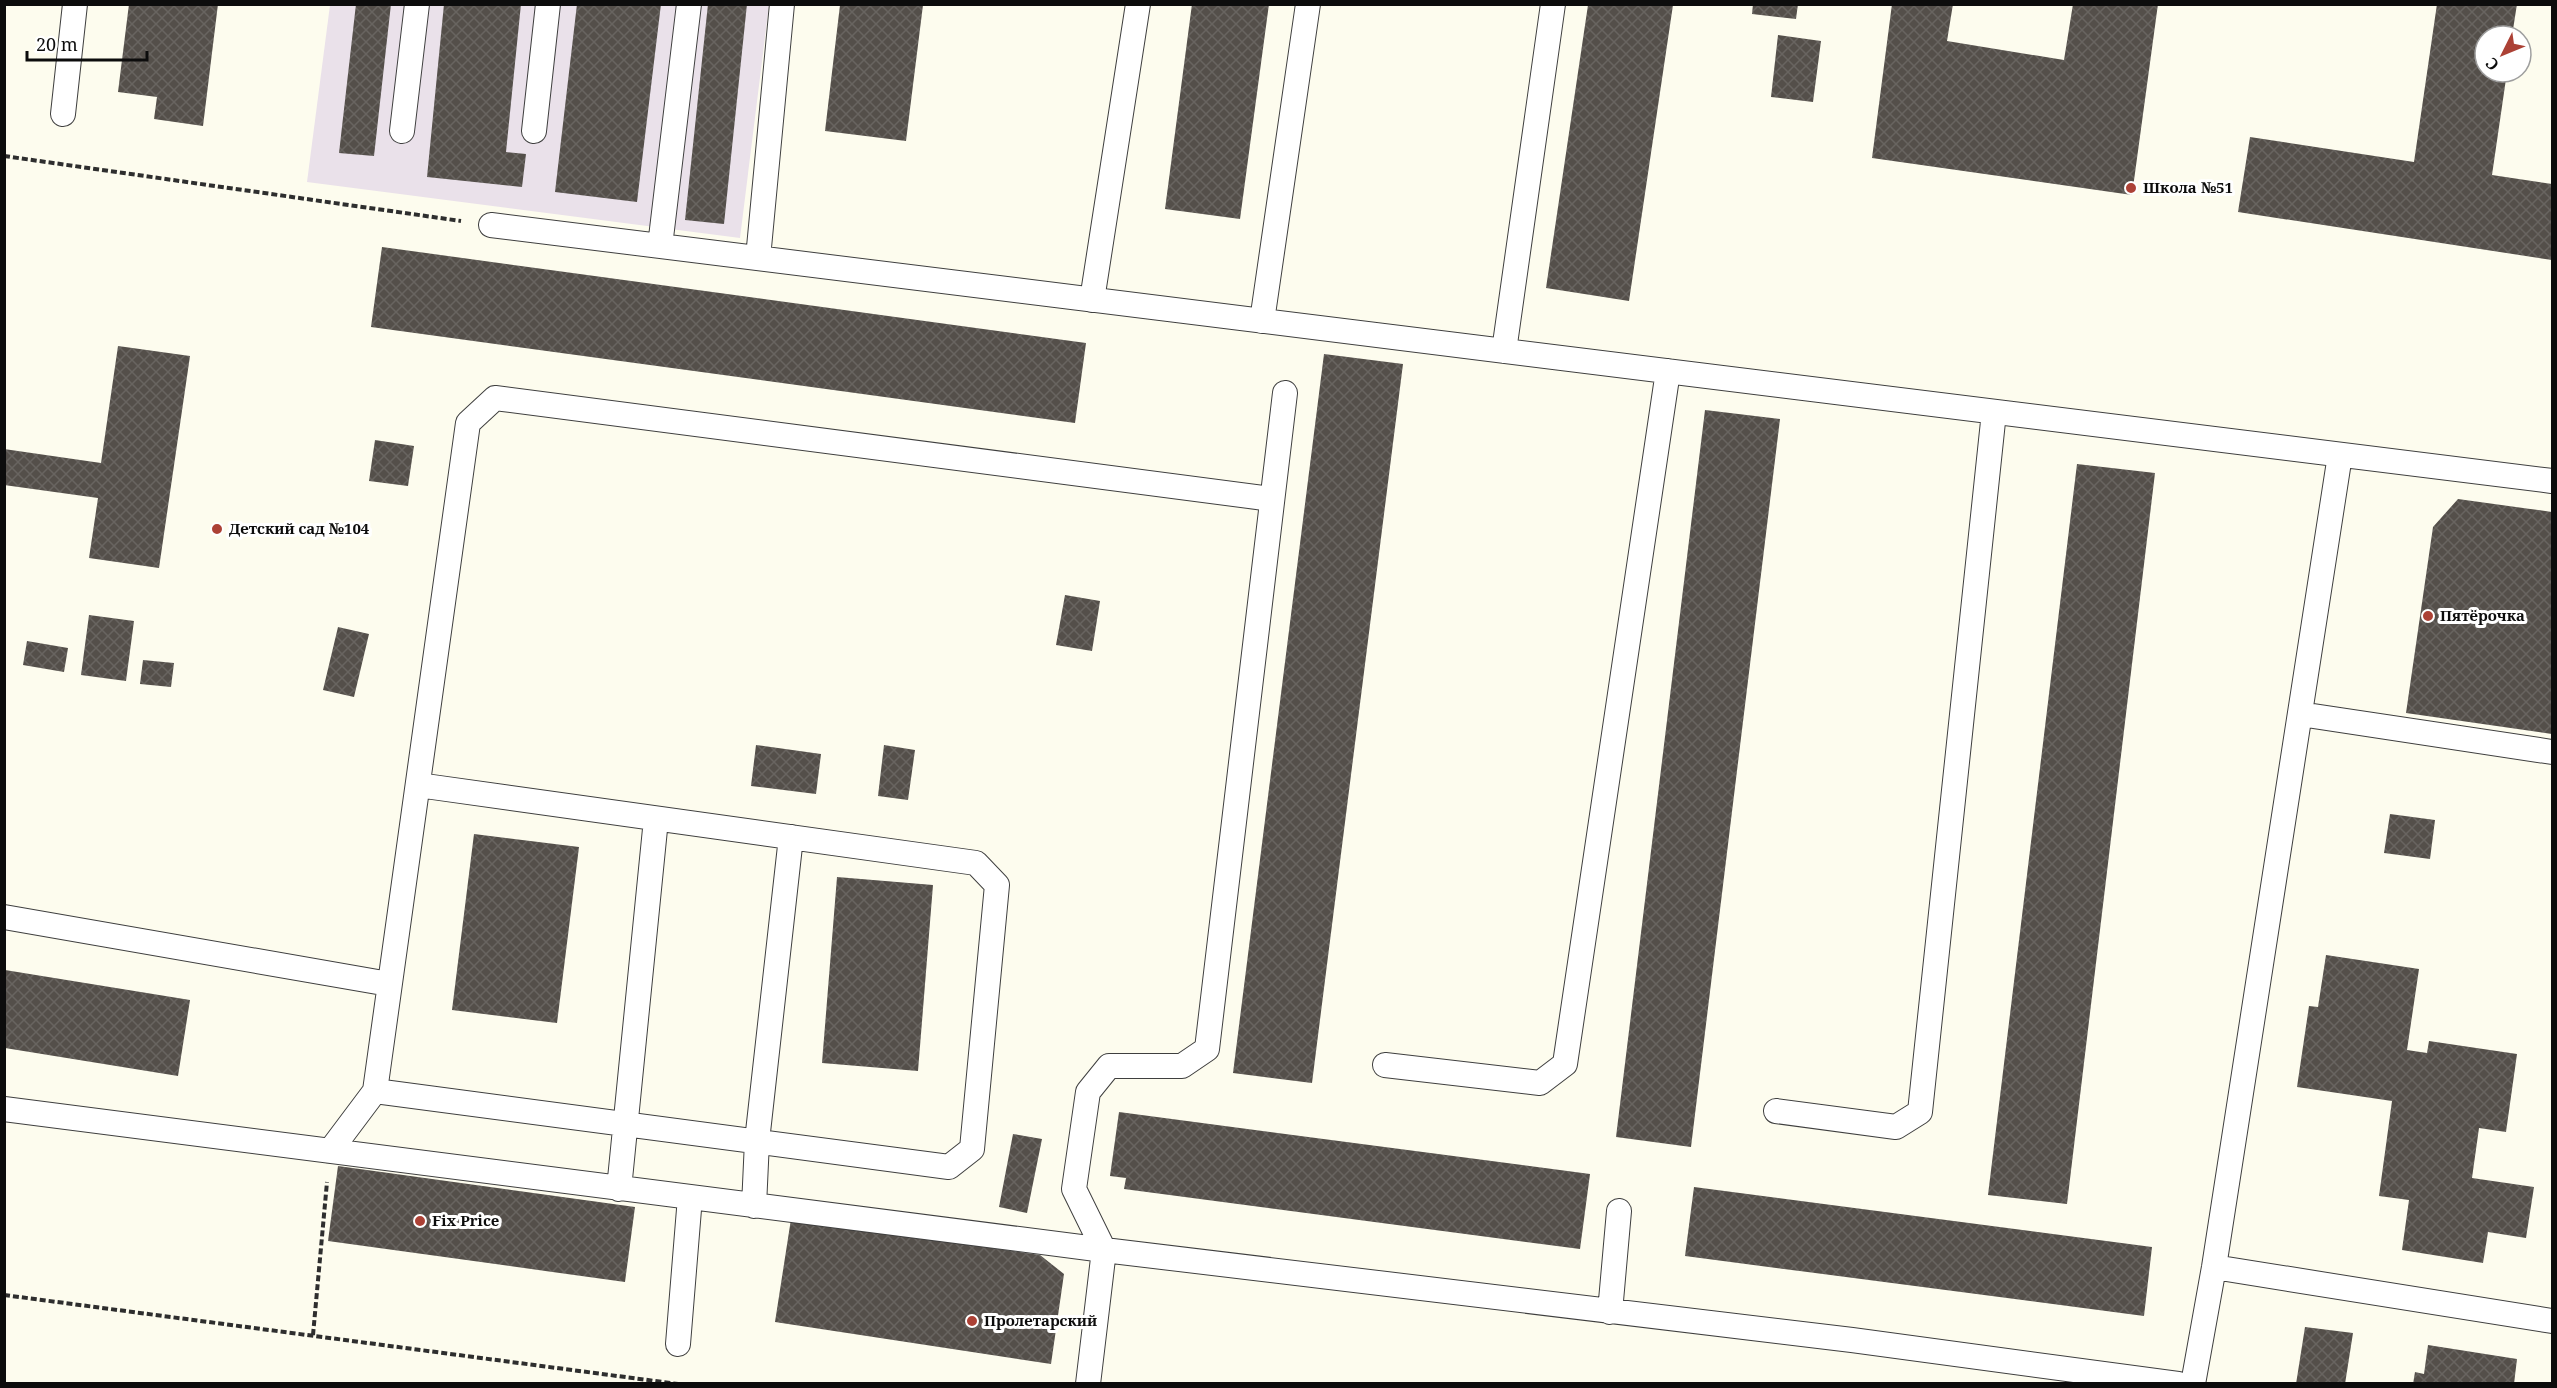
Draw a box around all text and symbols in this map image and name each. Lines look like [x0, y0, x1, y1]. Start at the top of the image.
scale bar [27, 24, 147, 62]
north arrow [2473, 24, 2533, 84]
text: 20 m [36, 32, 78, 56]
text: С [2480, 53, 2504, 76]
place label: Школа №51 [2143, 177, 2233, 197]
marker: Школа №51 [2124, 181, 2138, 195]
place label: Детский сад №104 [229, 518, 370, 538]
marker: Детский сад №104 [210, 522, 224, 536]
place label: Пятёрочка [2440, 605, 2525, 625]
marker: Пятёрочка [2421, 609, 2435, 623]
place label: Fix Price [432, 1210, 499, 1230]
marker: Fix Price [413, 1214, 427, 1228]
place label: Пролетарский [984, 1310, 1097, 1330]
marker: Пролетарский [965, 1314, 979, 1328]

